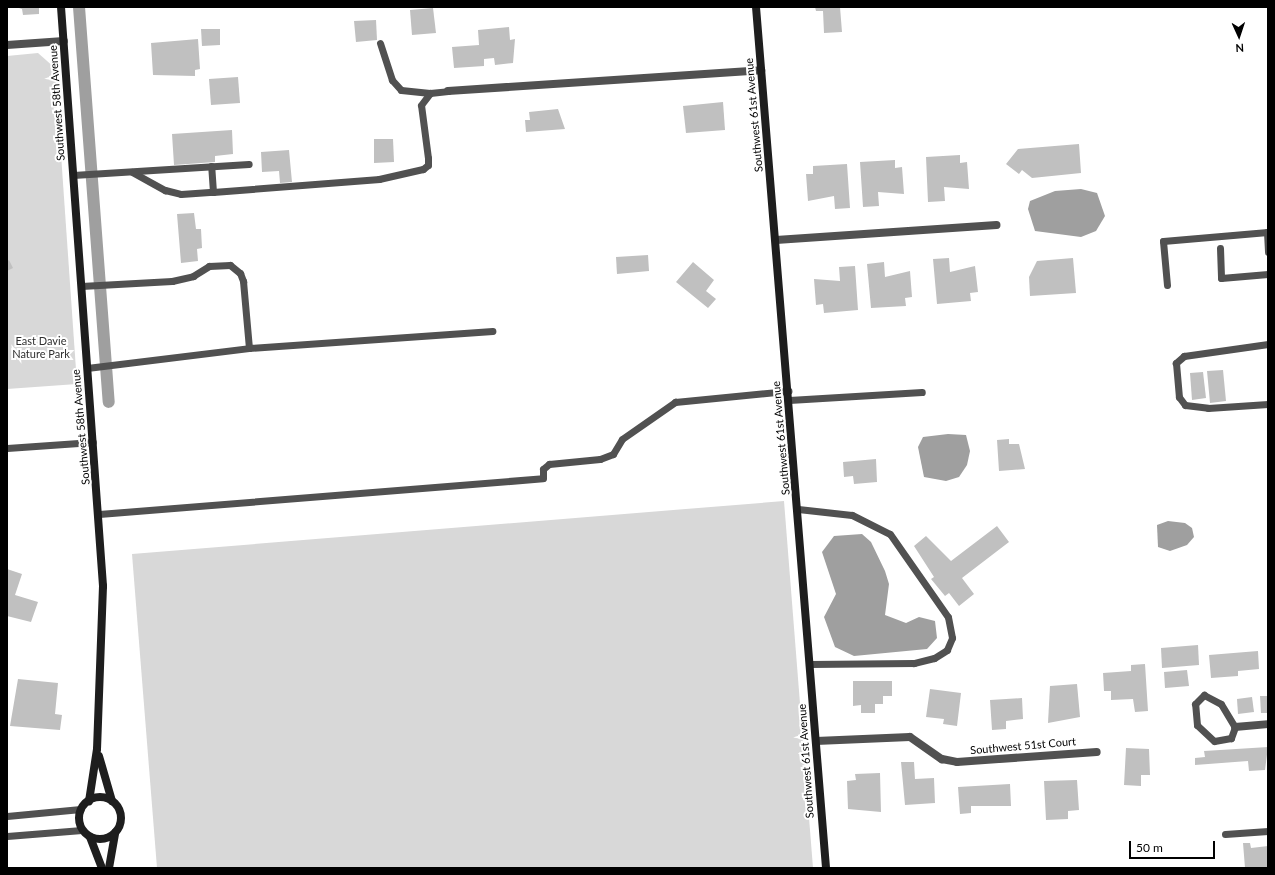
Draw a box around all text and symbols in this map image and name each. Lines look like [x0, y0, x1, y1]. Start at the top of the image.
north arrow [1219, 16, 1259, 56]
text: N [1235, 42, 1244, 55]
street label: Southwest 58th Avenue [46, 45, 68, 161]
street label: Southwest 61st Avenue [742, 57, 766, 173]
park label: East Davie Nature Park [12, 335, 70, 361]
street label: Southwest 58th Avenue [69, 368, 93, 486]
street label: Southwest 61st Avenue [769, 380, 793, 496]
street label: Southwest 61st Avenue [795, 703, 817, 819]
street label: Southwest 51st Court [970, 735, 1076, 757]
scale bar [1131, 833, 1217, 859]
text: 50 m [1136, 840, 1163, 855]

